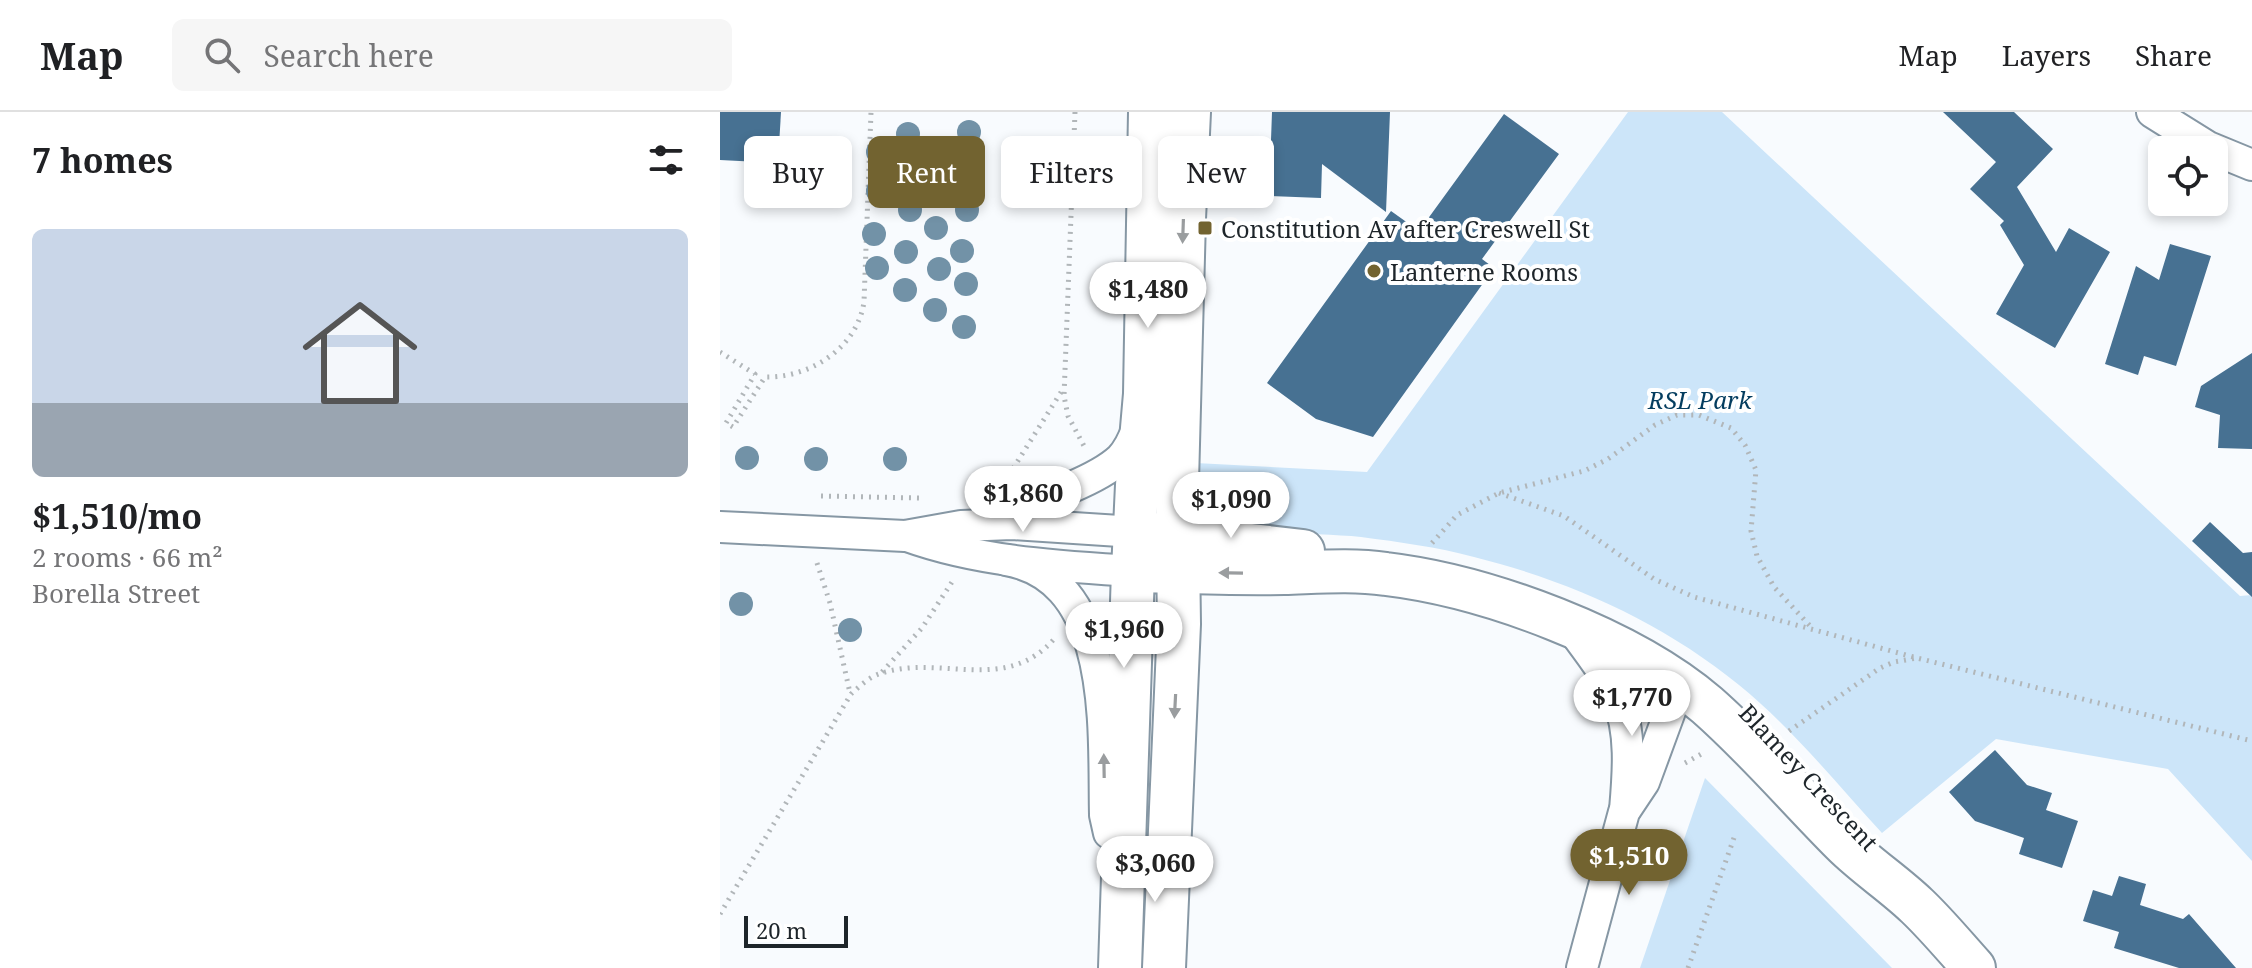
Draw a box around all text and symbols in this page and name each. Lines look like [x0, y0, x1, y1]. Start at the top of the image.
search box [172, 19, 732, 91]
text: Map [40, 29, 124, 81]
icon: search [200, 33, 244, 77]
text: Search here [264, 35, 434, 76]
text: Map [1899, 36, 1958, 74]
text: Layers [2002, 36, 2091, 74]
text: Share [2135, 36, 2212, 74]
chip: Buy [744, 136, 852, 208]
chip: Rent [868, 136, 985, 208]
chip: Filters [1001, 136, 1142, 208]
chip: New [1158, 136, 1274, 208]
map controls [2148, 136, 2228, 216]
button: locate [2148, 136, 2228, 216]
text: 7 homes [32, 137, 173, 183]
icon: filters [644, 138, 688, 182]
place label: Constitution Av after Creswell St [1221, 212, 1590, 245]
one-way arrow [1177, 219, 1190, 244]
marker: Constitution Av after Creswell St [1196, 219, 1214, 237]
place label: Lanterne Rooms [1390, 255, 1578, 288]
pin: $1,480 [1083, 262, 1213, 330]
marker: Lanterne Rooms [1365, 262, 1383, 280]
text: $1,480 [1107, 270, 1189, 306]
icon: home [288, 281, 432, 425]
park label: RSL Park [1647, 383, 1753, 416]
pin: $1,860 [958, 466, 1088, 534]
pin: $1,090 [1166, 472, 1296, 540]
text: $1,860 [982, 474, 1064, 510]
text: $1,090 [1190, 480, 1272, 516]
text: $1,510/mo [32, 493, 202, 539]
text: 2 rooms · 66 m² [32, 539, 223, 575]
one-way arrow [1218, 567, 1243, 579]
text: Borella Street [32, 575, 200, 611]
pin: $1,960 [1059, 602, 1189, 670]
text: $1,960 [1083, 610, 1165, 646]
pin: $1,770 [1567, 670, 1697, 738]
text: $1,770 [1591, 678, 1673, 714]
one-way arrow [1169, 694, 1182, 719]
street label: Blamey Crescent [1732, 696, 1886, 858]
one-way arrow [1098, 753, 1110, 778]
pin: $1,510 [1564, 829, 1694, 897]
pin: $3,060 [1090, 836, 1220, 904]
text: $1,510 [1588, 837, 1670, 873]
text: $3,060 [1114, 844, 1196, 880]
scale bar [744, 912, 848, 948]
text: 20 m [756, 915, 807, 945]

